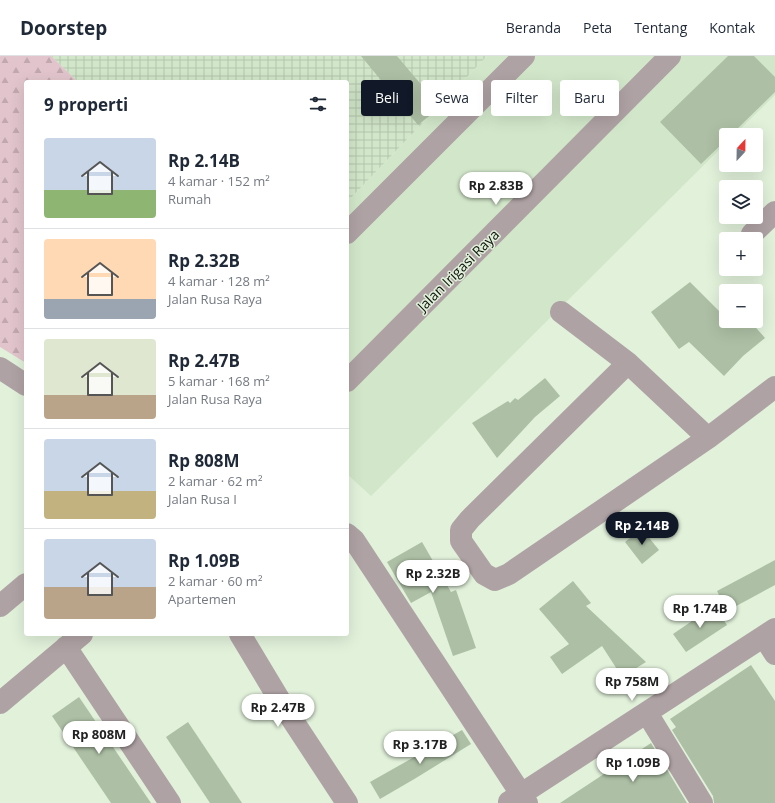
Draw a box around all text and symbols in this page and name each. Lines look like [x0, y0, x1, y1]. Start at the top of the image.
text: Doorstep [20, 15, 107, 41]
text: Beranda [506, 18, 561, 37]
text: Peta [583, 18, 612, 37]
text: Tentang [634, 18, 687, 37]
text: Kontak [709, 18, 755, 37]
chip: Beli [361, 80, 413, 116]
chip: Sewa [421, 80, 483, 116]
chip: Filter [491, 80, 552, 116]
chip: Baru [560, 80, 619, 116]
text: 9 properti [44, 93, 128, 116]
icon: filters [307, 93, 329, 115]
north arrow [719, 128, 763, 172]
map controls [719, 128, 763, 328]
text: Rp 2.14B [168, 149, 240, 172]
icon: home [76, 154, 124, 202]
text: 4 kamar · 152 m² [168, 172, 270, 190]
pin: Rp 2.83B [455, 172, 537, 206]
text: Rp 2.83B [469, 176, 523, 194]
button: layers [719, 180, 763, 224]
text: Rumah [168, 190, 211, 208]
street label: Jalan Irigasi Raya [411, 225, 503, 317]
button: + [719, 232, 763, 276]
text: Rp 2.32B [168, 249, 240, 272]
icon: home [76, 255, 124, 303]
text: 4 kamar · 128 m² [168, 272, 270, 290]
button: − [719, 284, 763, 328]
text: Jalan Rusa Raya [168, 290, 262, 308]
text: Rp 2.47B [168, 349, 240, 372]
icon: home [76, 355, 124, 403]
text: 5 kamar · 168 m² [168, 372, 270, 390]
text: Jalan Rusa Raya [168, 390, 262, 408]
text: Rp 808M [168, 449, 240, 472]
icon: home [76, 455, 124, 503]
text: 2 kamar · 62 m² [168, 472, 262, 490]
text: Jalan Rusa I [168, 490, 237, 508]
pin: Rp 2.14B [601, 512, 683, 546]
text: Rp 2.14B [615, 516, 669, 534]
text: Rp 1.09B [168, 549, 240, 572]
icon: home [76, 555, 124, 603]
pin: Rp 2.32B [392, 560, 474, 594]
text: Rp 2.32B [406, 564, 460, 582]
text: 2 kamar · 60 m² [168, 572, 262, 590]
text: Apartemen [168, 590, 236, 608]
pin: Rp 1.74B [659, 595, 741, 629]
text: Rp 1.74B [673, 599, 727, 617]
pin: Rp 758M [595, 668, 669, 702]
text: Rp 758M [605, 672, 659, 690]
pin: Rp 2.47B [237, 694, 319, 728]
text: Rp 2.47B [251, 698, 305, 716]
pin: Rp 808M [62, 721, 136, 755]
text: Rp 808M [72, 725, 126, 743]
pin: Rp 3.17B [379, 731, 461, 765]
text: Rp 3.17B [393, 735, 447, 753]
pin: Rp 1.09B [592, 749, 674, 783]
text: Rp 1.09B [606, 753, 660, 771]

